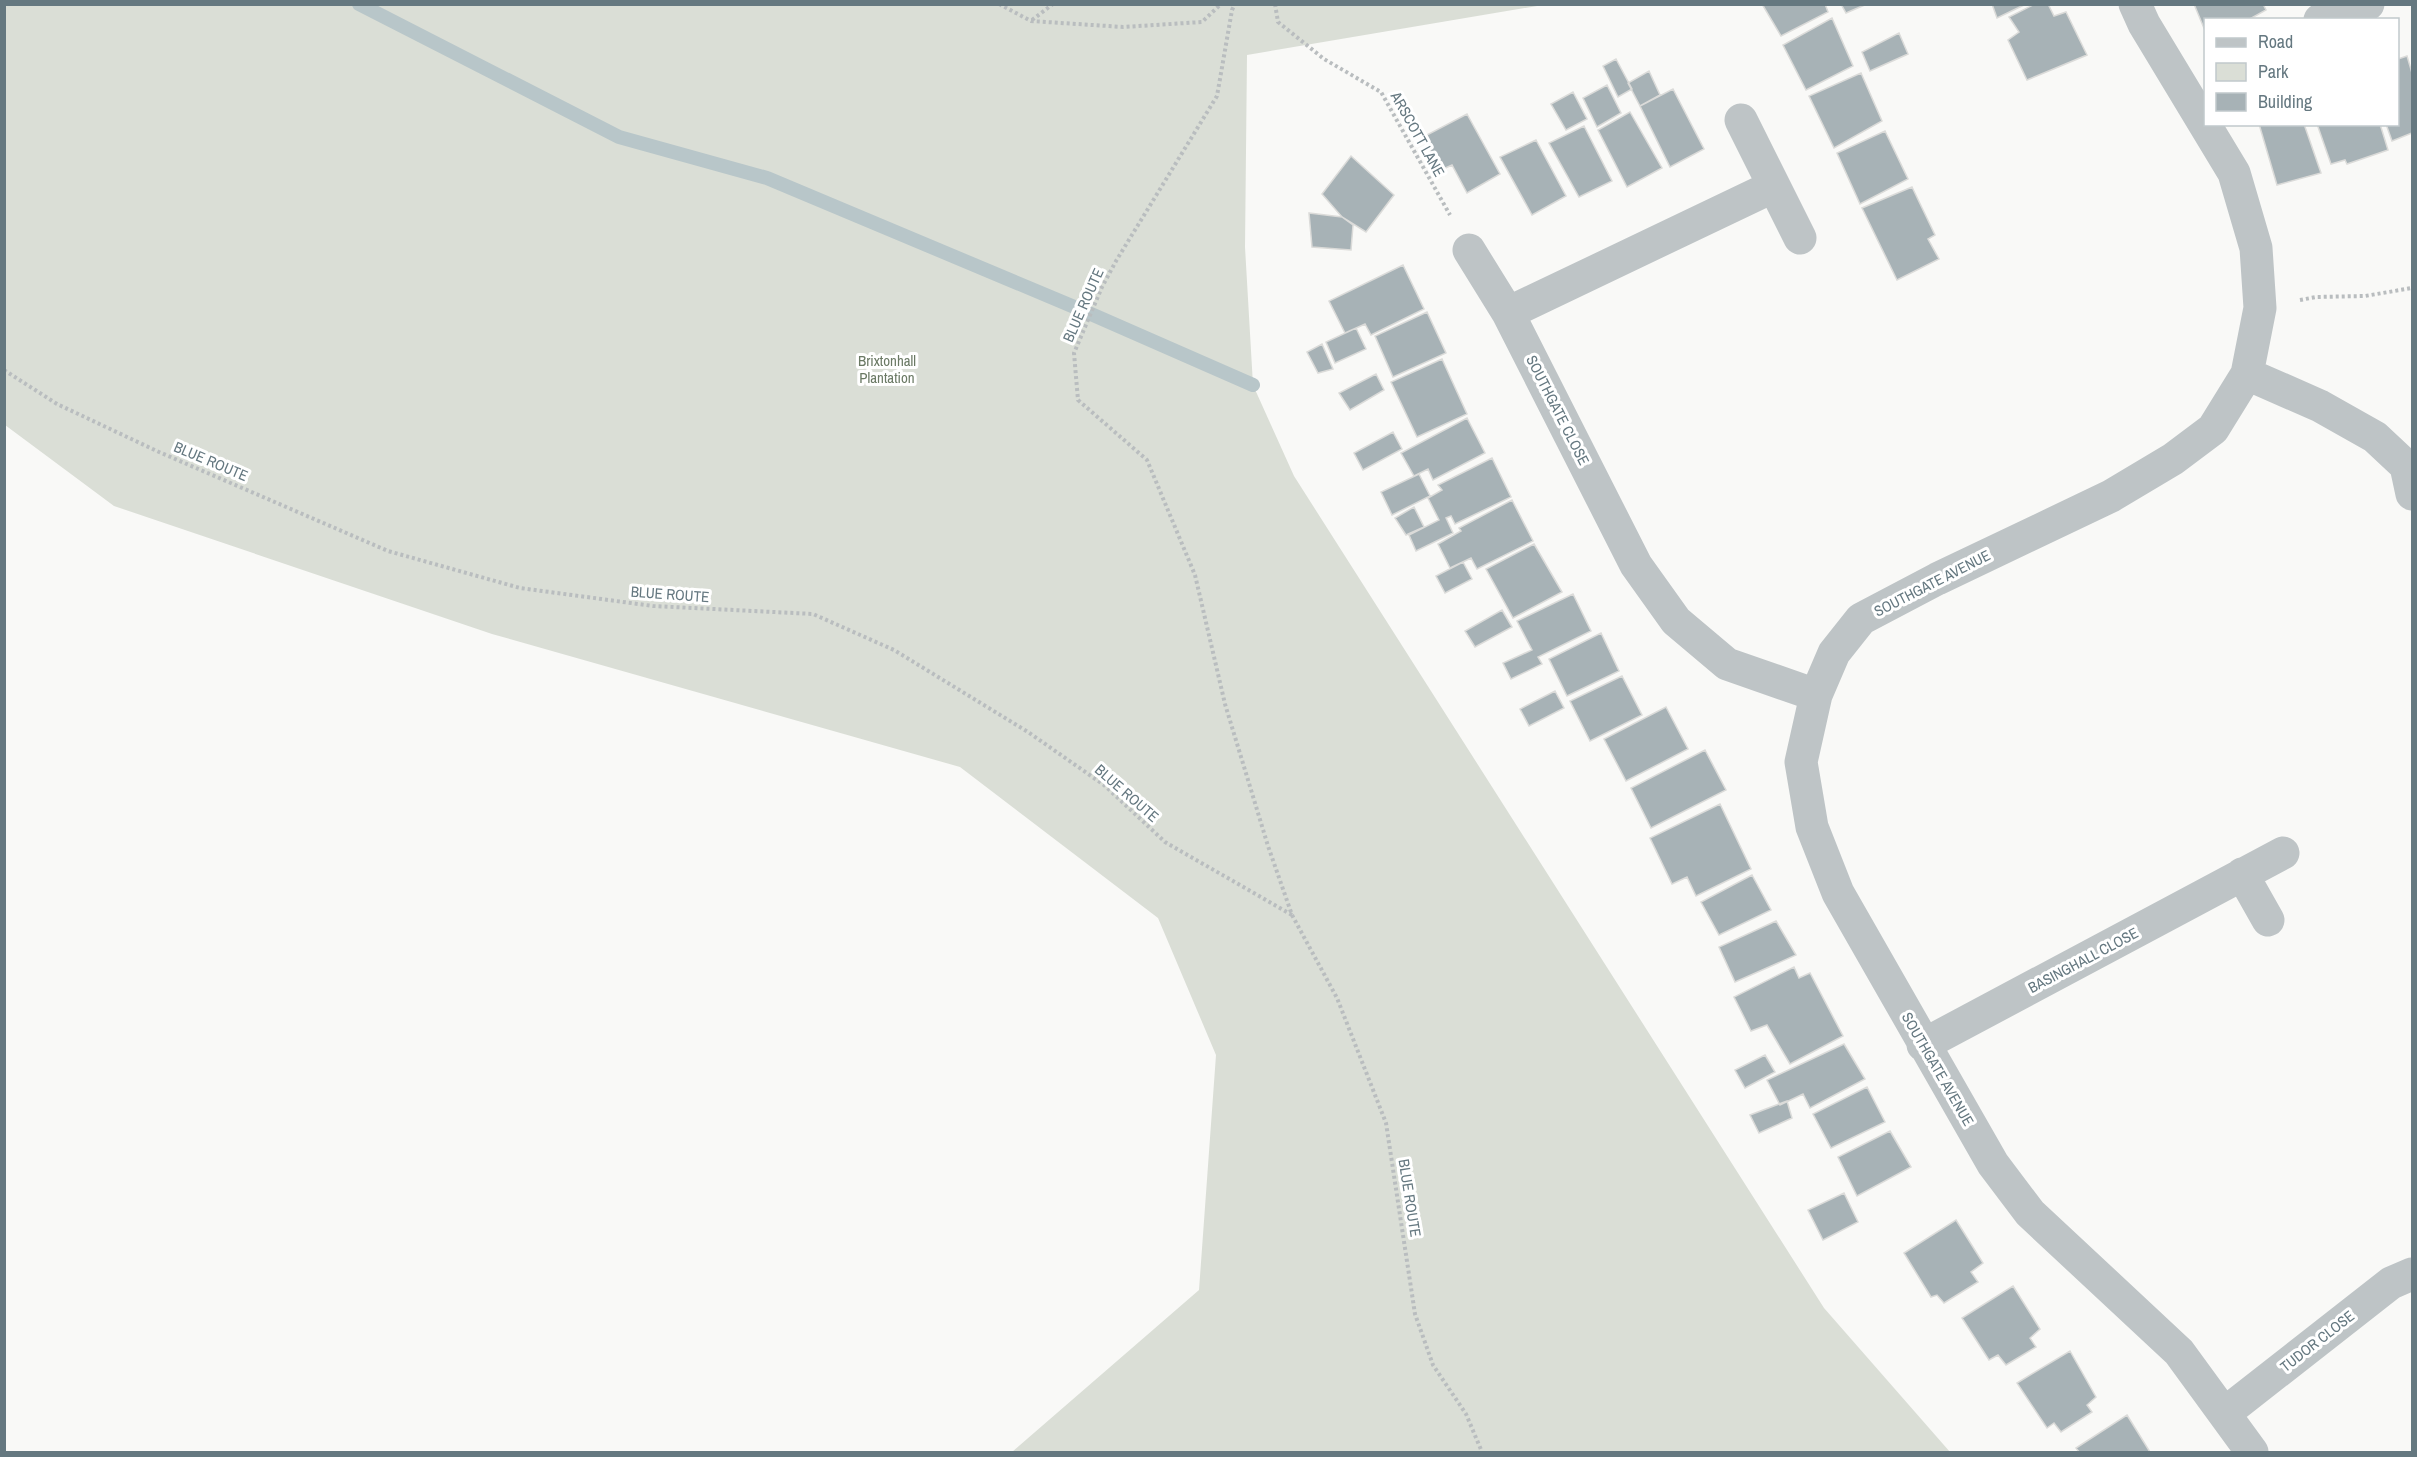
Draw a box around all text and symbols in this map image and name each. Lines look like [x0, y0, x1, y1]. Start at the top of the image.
legend [2204, 18, 2399, 126]
text: Road [2258, 29, 2293, 54]
text: Park [2258, 59, 2289, 84]
street label: ARSCOTT LANE [1386, 87, 1450, 180]
text: Building [2258, 89, 2313, 114]
street label: BLUE ROUTE [1057, 265, 1109, 345]
park label: Brixtonhall Plantation [858, 350, 916, 388]
street label: SOUTHGATE CLOSE [1521, 351, 1595, 469]
street label: BLUE ROUTE [171, 436, 251, 486]
street label: SOUTHGATE AVENUE [1870, 545, 1994, 621]
street label: BLUE ROUTE [630, 581, 710, 607]
street label: BLUE ROUTE [1090, 759, 1164, 827]
street label: BASINGHALL CLOSE [2024, 922, 2142, 998]
street label: SOUTHGATE AVENUE [1897, 1008, 1979, 1130]
street label: BLUE ROUTE [1393, 1158, 1427, 1238]
street label: TUDOR CLOSE [2276, 1305, 2358, 1377]

